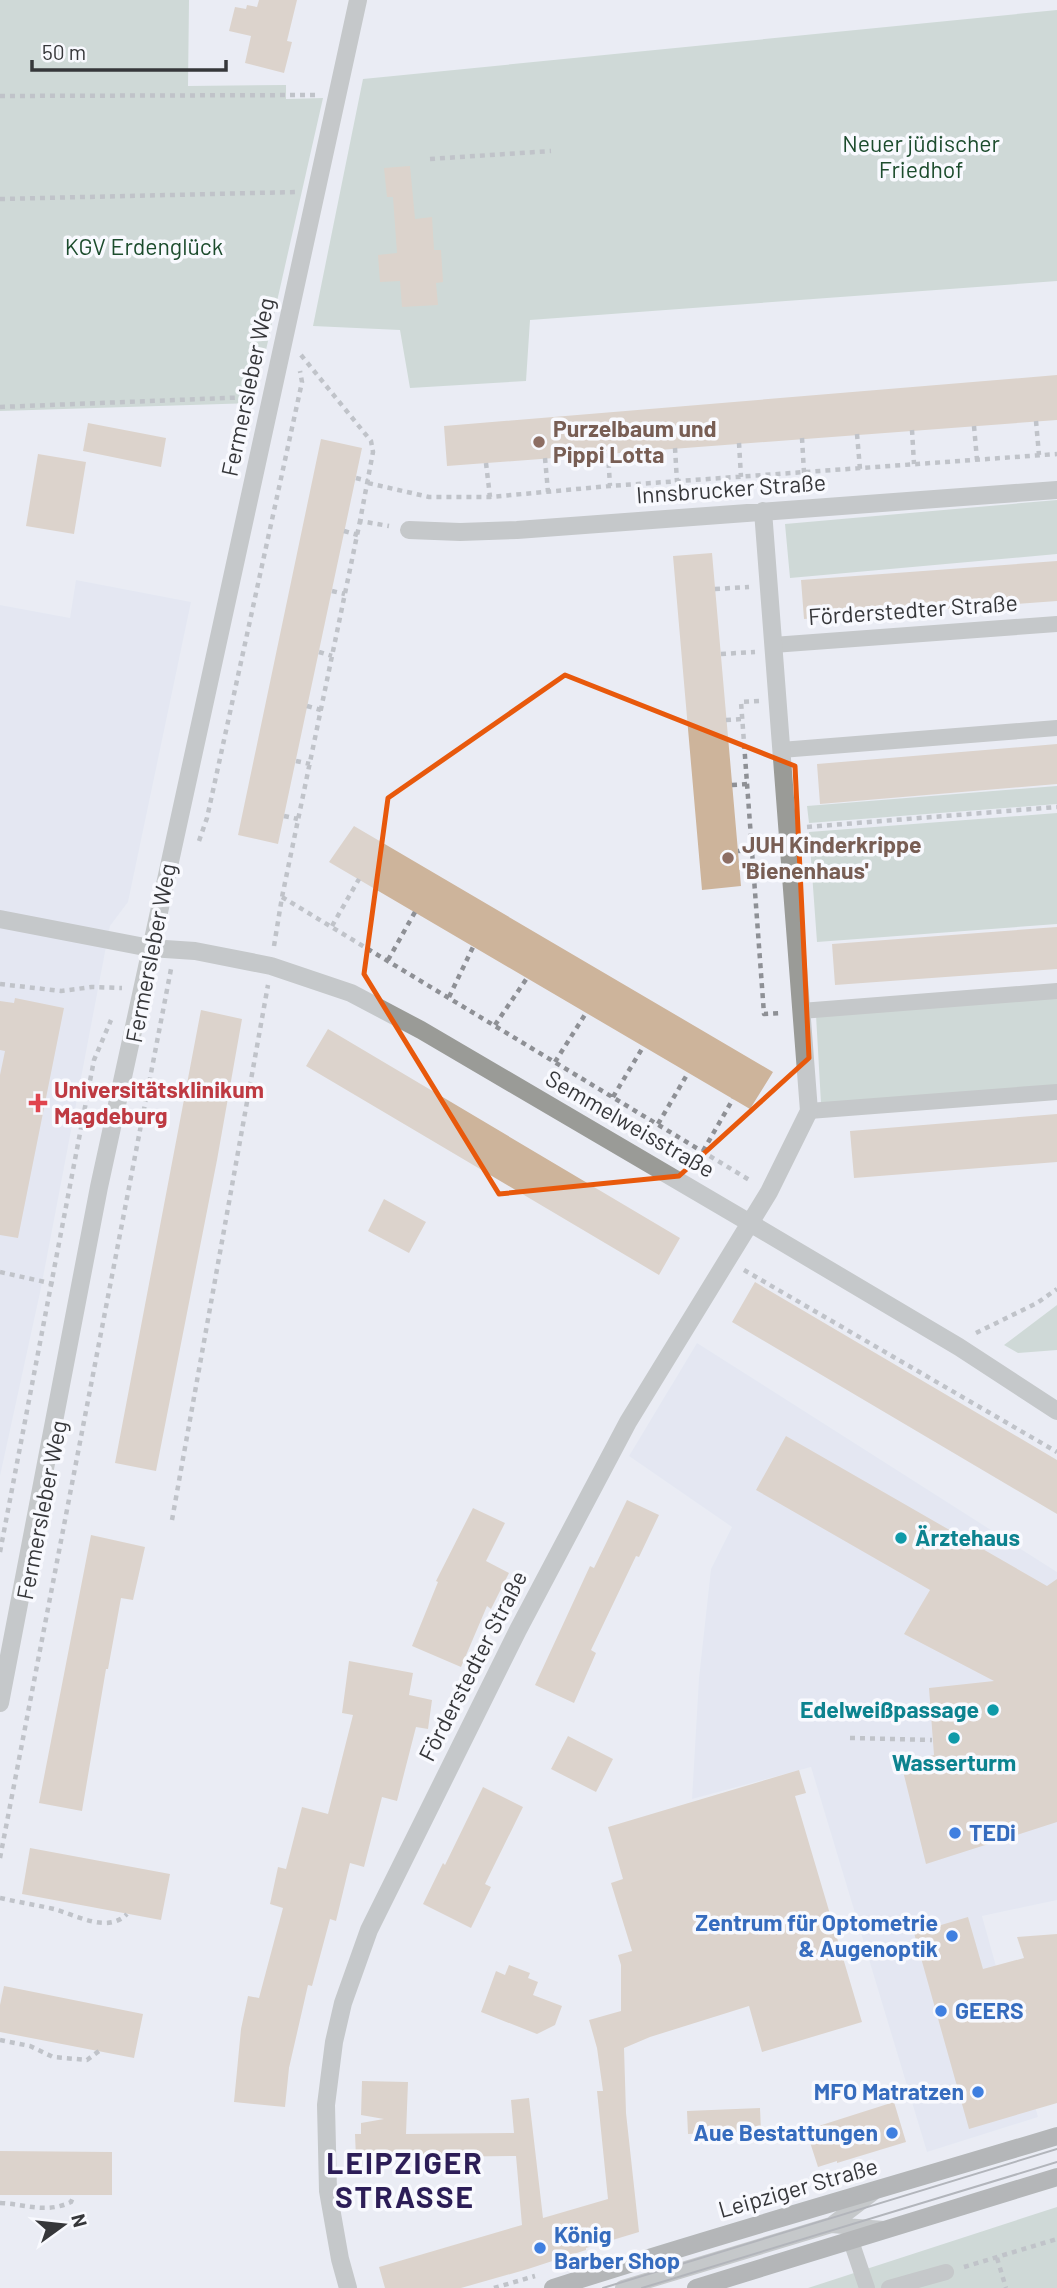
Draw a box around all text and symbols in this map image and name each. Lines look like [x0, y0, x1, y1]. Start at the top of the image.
scale bar [32, 28, 226, 72]
text: 50 m [42, 39, 86, 64]
park label: Neuer jüdischer Friedhof [842, 129, 1000, 183]
park label: KGV Erdenglück [65, 232, 223, 260]
street label: Fermersleber Weg [214, 295, 280, 479]
place label: Purzelbaum und Pippi Lotta [553, 414, 717, 468]
marker: Purzelbaum und Pippi Lotta [531, 434, 547, 450]
street label: Innsbrucker Straße [635, 467, 827, 509]
street label: Förderstedter Straße [807, 588, 1019, 630]
place label: JUH Kinderkrippe 'Bienenhaus' [742, 830, 922, 884]
marker: JUH Kinderkrippe 'Bienenhaus' [720, 850, 736, 866]
street label: Fermersleber Weg [119, 861, 181, 1045]
street label: Semmelweisstraße [541, 1063, 720, 1183]
place label: Universitätsklinikum Magdeburg [54, 1075, 264, 1129]
marker: Universitätsklinikum Magdeburg [28, 1093, 48, 1113]
street label: Fermersleber Weg [10, 1418, 72, 1602]
place label: Ärztehaus [915, 1523, 1020, 1551]
marker: Ärztehaus [893, 1530, 909, 1546]
street label: Förderstedter Straße [412, 1566, 532, 1765]
place label: Edelweißpassage [800, 1695, 979, 1723]
marker: Edelweißpassage [985, 1702, 1001, 1718]
marker: Wasserturm [946, 1730, 962, 1746]
place label: Wasserturm [892, 1748, 1016, 1776]
place label: TEDi [969, 1818, 1016, 1846]
marker: TEDi [947, 1825, 963, 1841]
place label: Zentrum für Optometrie & Augenoptik [695, 1908, 938, 1962]
marker: Zentrum für Optometrie & Augenoptik [944, 1928, 960, 1944]
place label: GEERS [955, 1996, 1024, 2024]
marker: GEERS [933, 2003, 949, 2019]
place label: MFO Matratzen [814, 2077, 964, 2105]
marker: MFO Matratzen [970, 2084, 986, 2100]
place label: Aue Bestattungen [694, 2118, 878, 2146]
marker: Aue Bestattungen [884, 2125, 900, 2141]
district label: LEIPZIGER STRASSE [326, 2144, 484, 2214]
street label: Leipziger Straße [715, 2151, 881, 2223]
north arrow [28, 2190, 98, 2260]
text: N [67, 2211, 93, 2230]
place label: König Barber Shop [554, 2220, 680, 2274]
marker: König Barber Shop [532, 2240, 548, 2256]

